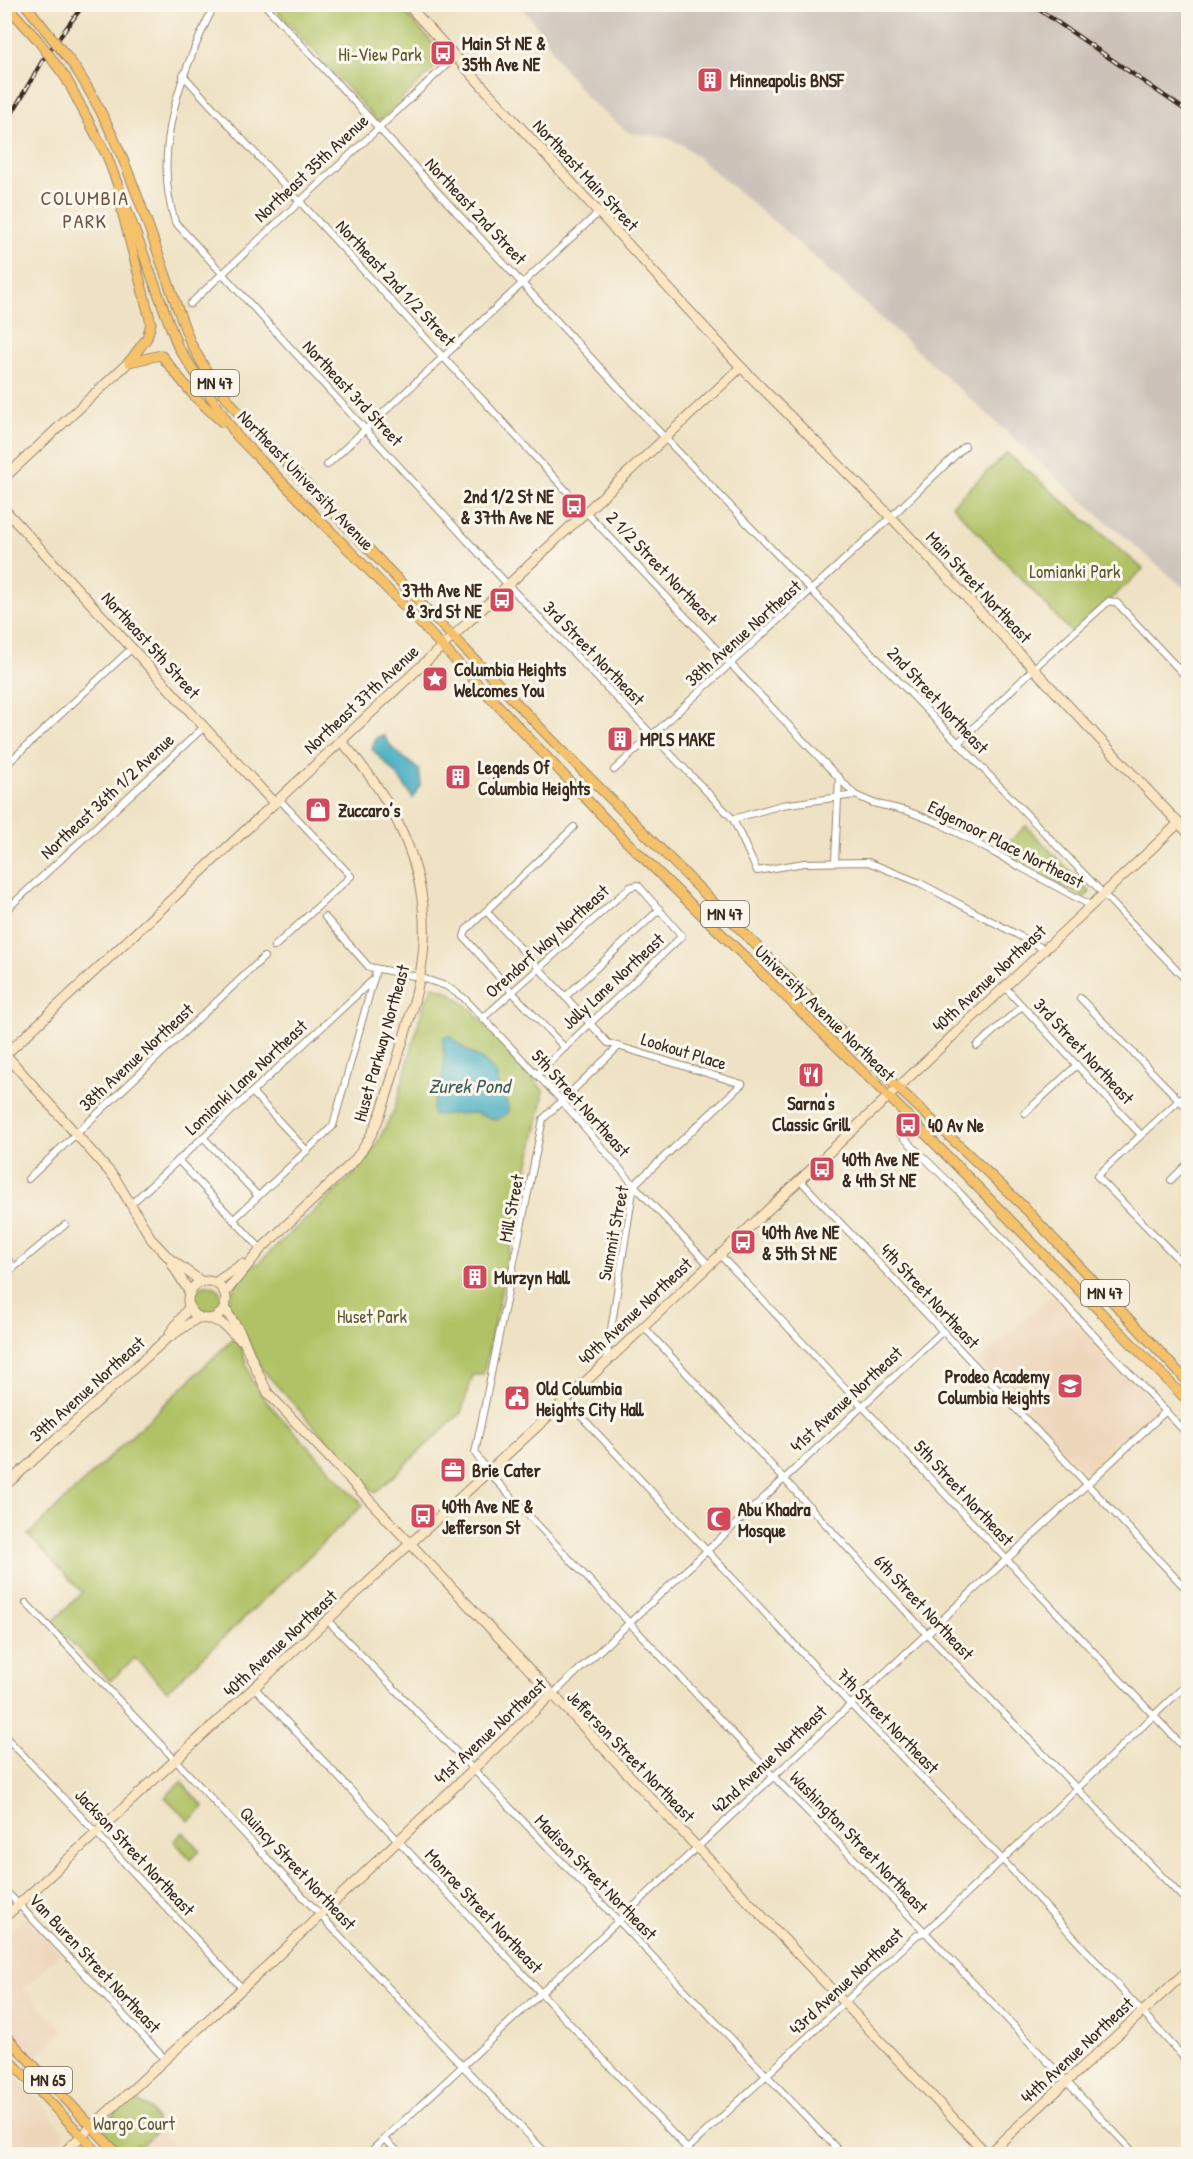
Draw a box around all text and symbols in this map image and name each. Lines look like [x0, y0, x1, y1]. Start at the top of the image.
place label: Main St NE & 35th Ave NE [462, 31, 546, 77]
bus stop icon: Main St NE & 35th Ave NE [428, 38, 458, 68]
park label: Hi-View Park [338, 42, 422, 67]
building icon: Minneapolis BNSF [695, 65, 725, 95]
place label: Minneapolis BNSF [730, 68, 845, 94]
street label: Northeast 35th Avenue [248, 108, 374, 228]
street label: Northeast Main Street [527, 113, 645, 237]
street label: Northeast 2nd Street [420, 152, 533, 271]
district label: COLUMBIA PARK [40, 184, 130, 234]
street label: Northeast 2nd 1/2 Street [330, 214, 462, 353]
street label: Northeast 3rd Street [297, 334, 409, 452]
road number: MN 47 [191, 370, 239, 396]
street label: Northeast University Avenue [232, 404, 380, 556]
place label: 2nd 1/2 St NE & 37th Ave NE [461, 484, 555, 530]
bus stop icon: 2nd 1/2 St NE & 37th Ave NE [559, 491, 589, 521]
street label: 2 1/2 Street Northeast [601, 505, 724, 631]
street label: Main Street Northeast [920, 525, 1038, 649]
park label: Lomianki Park [1029, 559, 1121, 584]
street label: 38th Avenue Northeast [679, 574, 807, 692]
place label: 37th Ave NE & 3rd St NE [402, 578, 483, 624]
bus stop icon: 37th Ave NE & 3rd St NE [487, 585, 517, 615]
street label: Northeast 5th Street [96, 586, 206, 705]
street label: 3rd Street Northeast [537, 595, 651, 712]
street label: Northeast 37th Avenue [298, 639, 424, 759]
street label: 2nd Street Northeast [882, 641, 995, 760]
place label: Columbia Heights Welcomes You [454, 657, 566, 703]
place icon: Columbia Heights Welcomes You [420, 664, 450, 694]
building icon: MPLS MAKE [605, 724, 635, 754]
street label: Northeast 36th 1/2 Avenue [35, 727, 179, 865]
place label: MPLS MAKE [640, 727, 716, 752]
place label: Legends Of Columbia Heights [478, 755, 590, 802]
building icon: Legends Of Columbia Heights [443, 762, 473, 792]
street label: Edgemoor Place Northeast [924, 794, 1089, 894]
shop icon: Zuccaro’s [303, 795, 333, 825]
place label: Zuccaro’s [338, 798, 400, 823]
street label: Orendorf Way Northeast [480, 878, 615, 1003]
road number: MN 47 [701, 901, 749, 927]
street label: 40th Avenue Northeast [927, 918, 1052, 1037]
street label: Jolly Lane Northeast [556, 926, 670, 1035]
street label: University Avenue Northeast [749, 939, 901, 1087]
street label: Huset Parkway Northeast [347, 961, 416, 1124]
street label: 3rd Street Northeast [1028, 992, 1140, 1110]
street label: 38th Avenue Northeast [73, 997, 199, 1117]
street label: Lomianki Lane Northeast [179, 1013, 313, 1140]
street label: Lookout Place [638, 1026, 730, 1076]
street label: 5th Street Northeast [526, 1044, 636, 1163]
restaurant icon: Sarna's Classic Grill [796, 1060, 826, 1090]
water label: Zurek Pond [428, 1072, 513, 1099]
place label: Sarna's Classic Grill [772, 1091, 851, 1137]
bus stop icon: 40 Av Ne [893, 1110, 923, 1140]
place label: 40 Av Ne [928, 1113, 985, 1138]
place label: 40th Ave NE & 4th St NE [842, 1147, 921, 1193]
bus stop icon: 40th Ave NE & 4th St NE [807, 1154, 837, 1184]
street label: Mill Street [492, 1171, 530, 1244]
street label: Summit Street [592, 1183, 635, 1283]
place label: 40th Ave NE & 5th St NE [762, 1220, 841, 1266]
bus stop icon: 40th Ave NE & 5th St NE [728, 1227, 758, 1257]
street label: 4th Street Northeast [875, 1238, 986, 1355]
street label: 40th Avenue Northeast [573, 1251, 698, 1370]
building icon: Murzyn Hall [460, 1262, 490, 1292]
place label: Murzyn Hall [494, 1265, 571, 1291]
road number: MN 47 [1081, 1280, 1129, 1306]
park label: Huset Park [337, 1304, 408, 1329]
street label: 39th Avenue Northeast [24, 1330, 151, 1448]
street label: 41st Avenue Northeast [784, 1340, 908, 1458]
place label: Prodeo Academy Columbia Heights [938, 1364, 1050, 1411]
school or university icon: Prodeo Academy Columbia Heights [1055, 1371, 1085, 1401]
place label: Old Columbia Heights City Hall [536, 1376, 645, 1423]
public building icon: Old Columbia Heights City Hall [502, 1383, 532, 1413]
street label: 5th Street Northeast [908, 1435, 1020, 1552]
office icon: Brie Cater [438, 1455, 468, 1485]
place label: Brie Cater [472, 1458, 541, 1483]
place label: 40th Ave NE & Jefferson St [442, 1494, 534, 1540]
place label: Abu Khadra Mosque [738, 1497, 812, 1544]
bus stop icon: 40th Ave NE & Jefferson St [408, 1501, 438, 1531]
mosque icon: Abu Khadra Mosque [704, 1504, 734, 1534]
street label: 6th Street Northeast [868, 1549, 980, 1666]
street label: 40th Avenue Northeast [218, 1583, 343, 1702]
street label: 7th Street Northeast [831, 1663, 945, 1780]
street label: 41st Avenue Northeast [428, 1672, 552, 1790]
street label: Jefferson Street Northeast [561, 1684, 701, 1828]
street label: 42nd Avenue Northeast [706, 1698, 833, 1819]
street label: Washington Street Northeast [784, 1765, 934, 1919]
street label: Jackson Street Northeast [69, 1783, 201, 1922]
street label: Quincy Street Northeast [234, 1801, 363, 1936]
street label: Madison Street Northeast [529, 1809, 663, 1946]
street label: Monroe Street Northeast [419, 1843, 549, 1980]
street label: Van Buren Street Northeast [23, 1888, 167, 2039]
street label: 43rd Avenue Northeast [784, 1921, 909, 2040]
street label: 44th Avenue Northeast [1015, 1991, 1140, 2109]
road number: MN 65 [24, 2067, 72, 2093]
park label: Wargo Court [93, 2111, 176, 2136]

